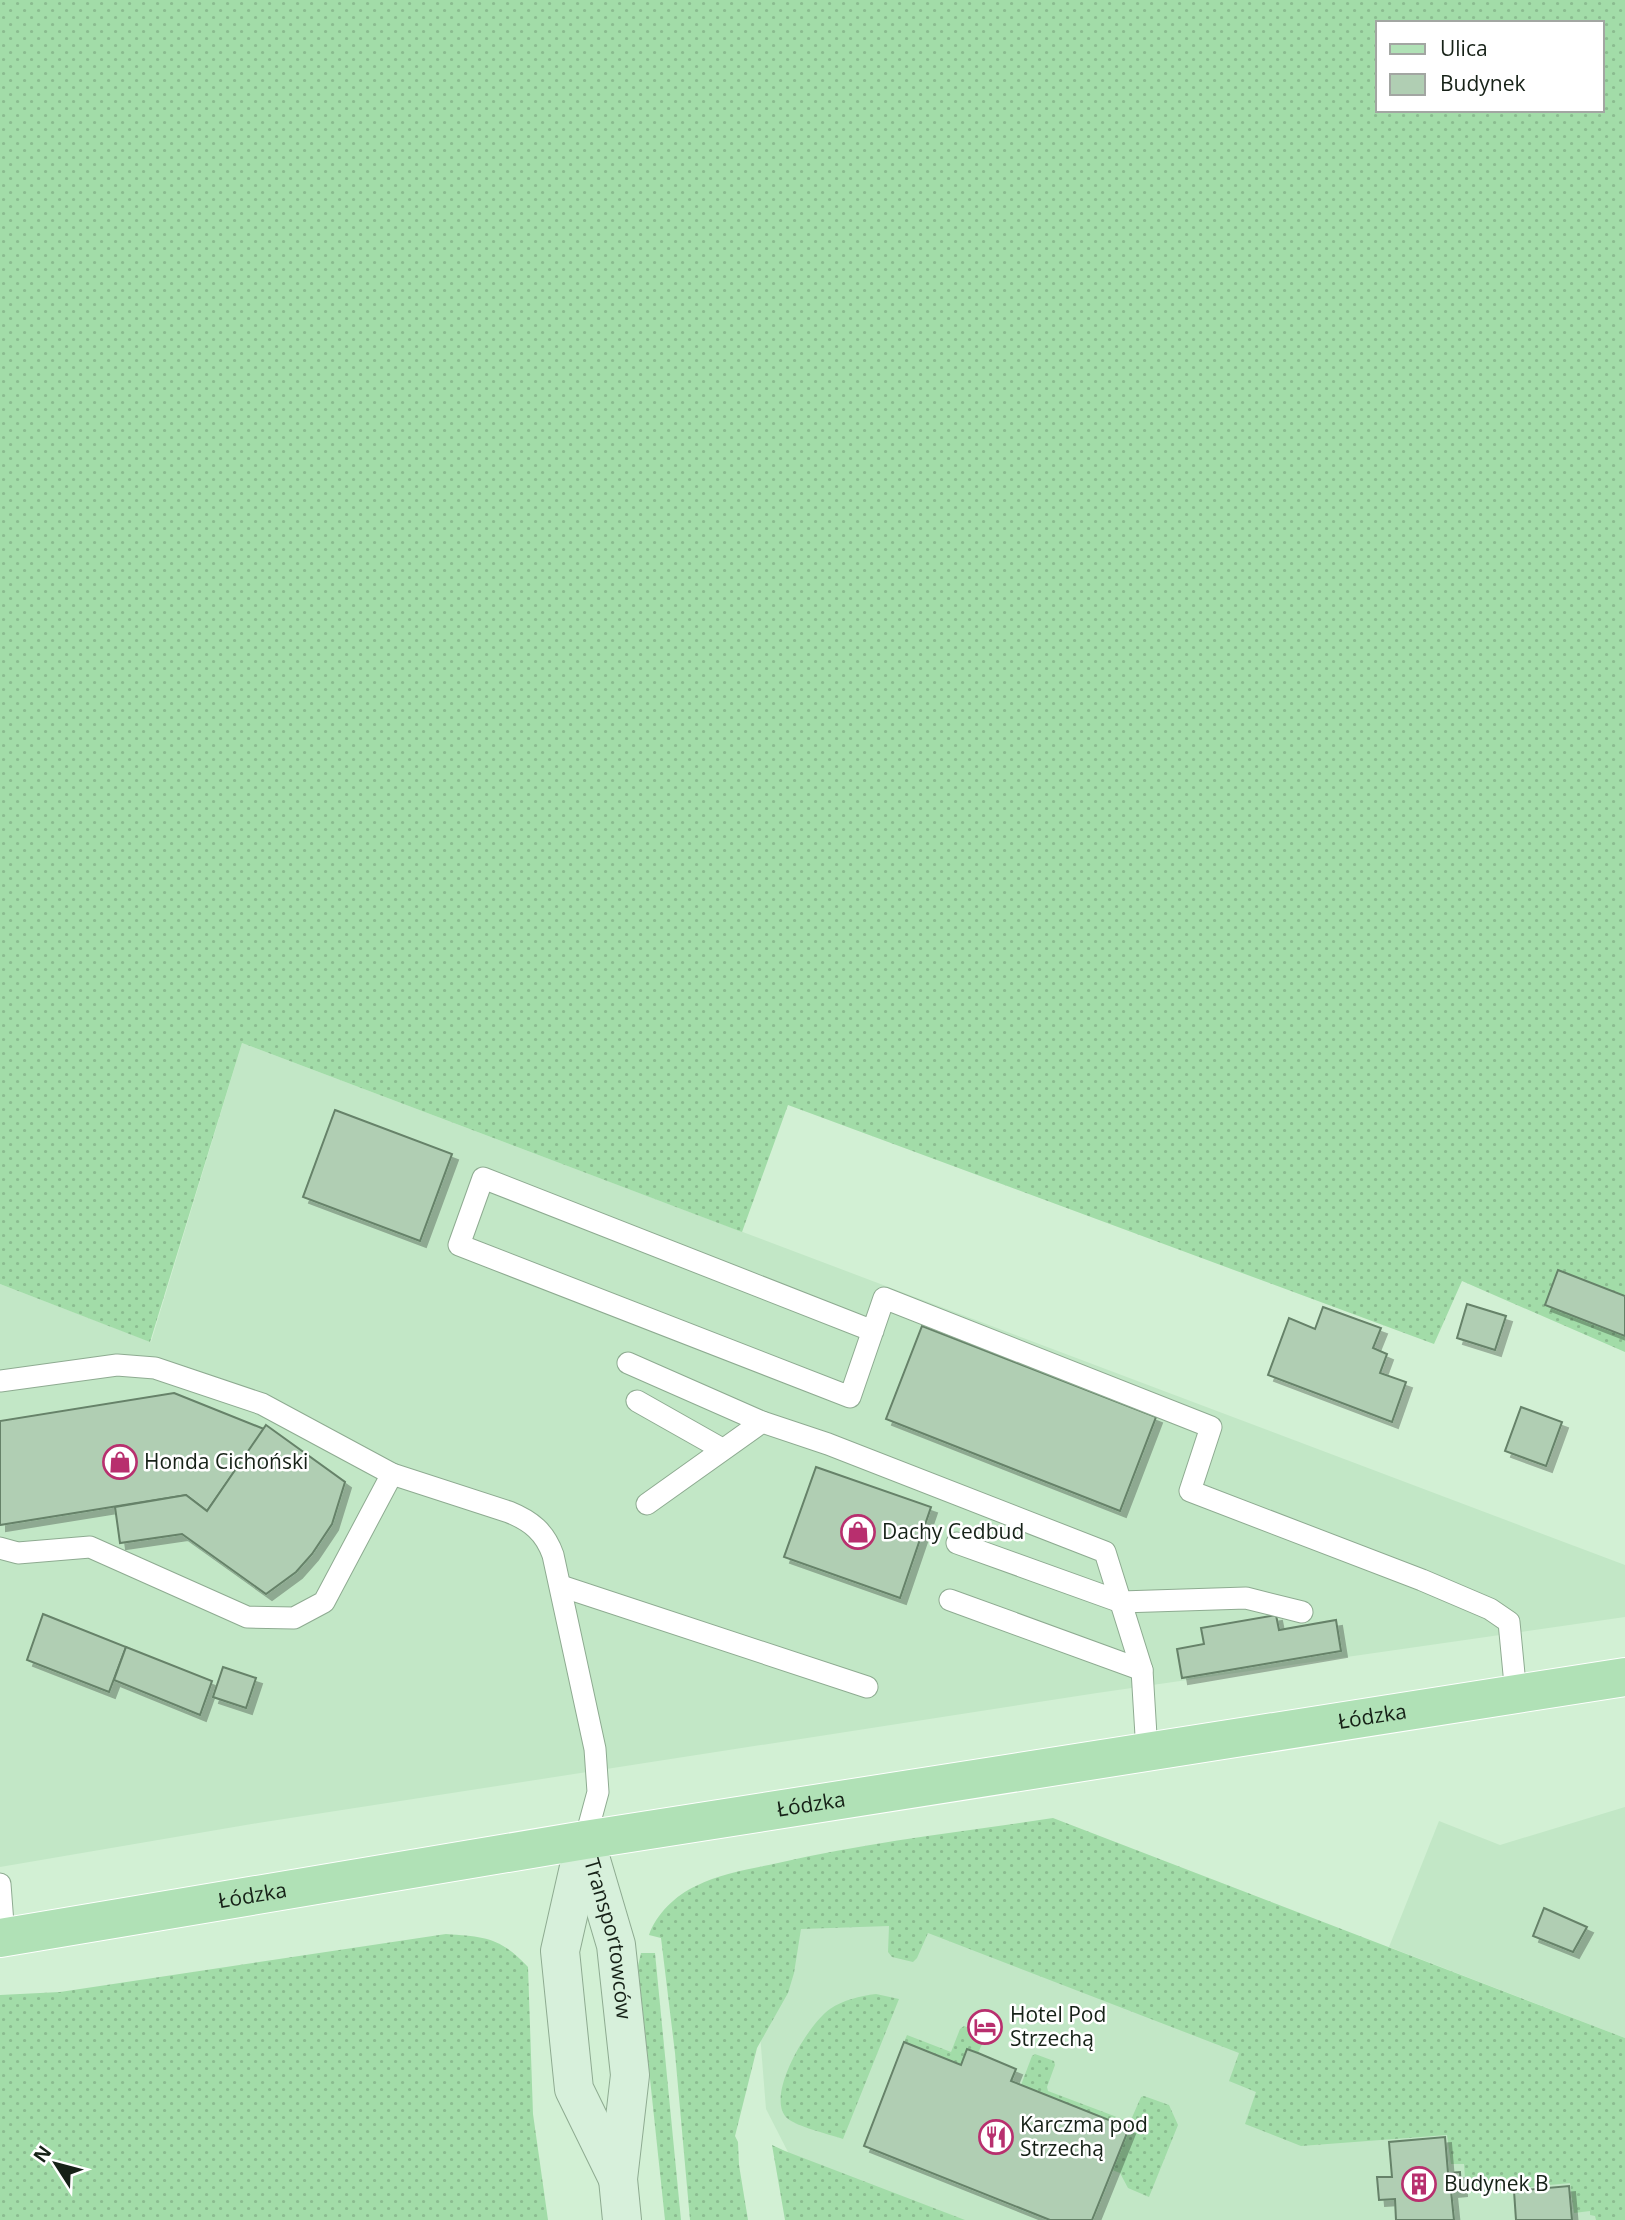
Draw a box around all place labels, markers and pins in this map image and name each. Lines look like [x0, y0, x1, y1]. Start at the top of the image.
shop icon: Honda Cichoński [101, 1443, 139, 1481]
place label: Honda Cichoński [144, 1447, 308, 1475]
shop icon: Dachy Cedbud [839, 1513, 877, 1551]
place label: Dachy Cedbud [882, 1517, 1024, 1545]
place label: Hotel Pod Strzechą [1010, 2000, 1106, 2052]
hotel icon: Hotel Pod Strzechą [966, 2008, 1004, 2046]
place label: Karczma pod Strzechą [1020, 2110, 1148, 2162]
restaurant icon: Karczma pod Strzechą [977, 2118, 1015, 2156]
building icon: Budynek B [1400, 2165, 1438, 2203]
place label: Budynek B [1444, 2169, 1549, 2197]

